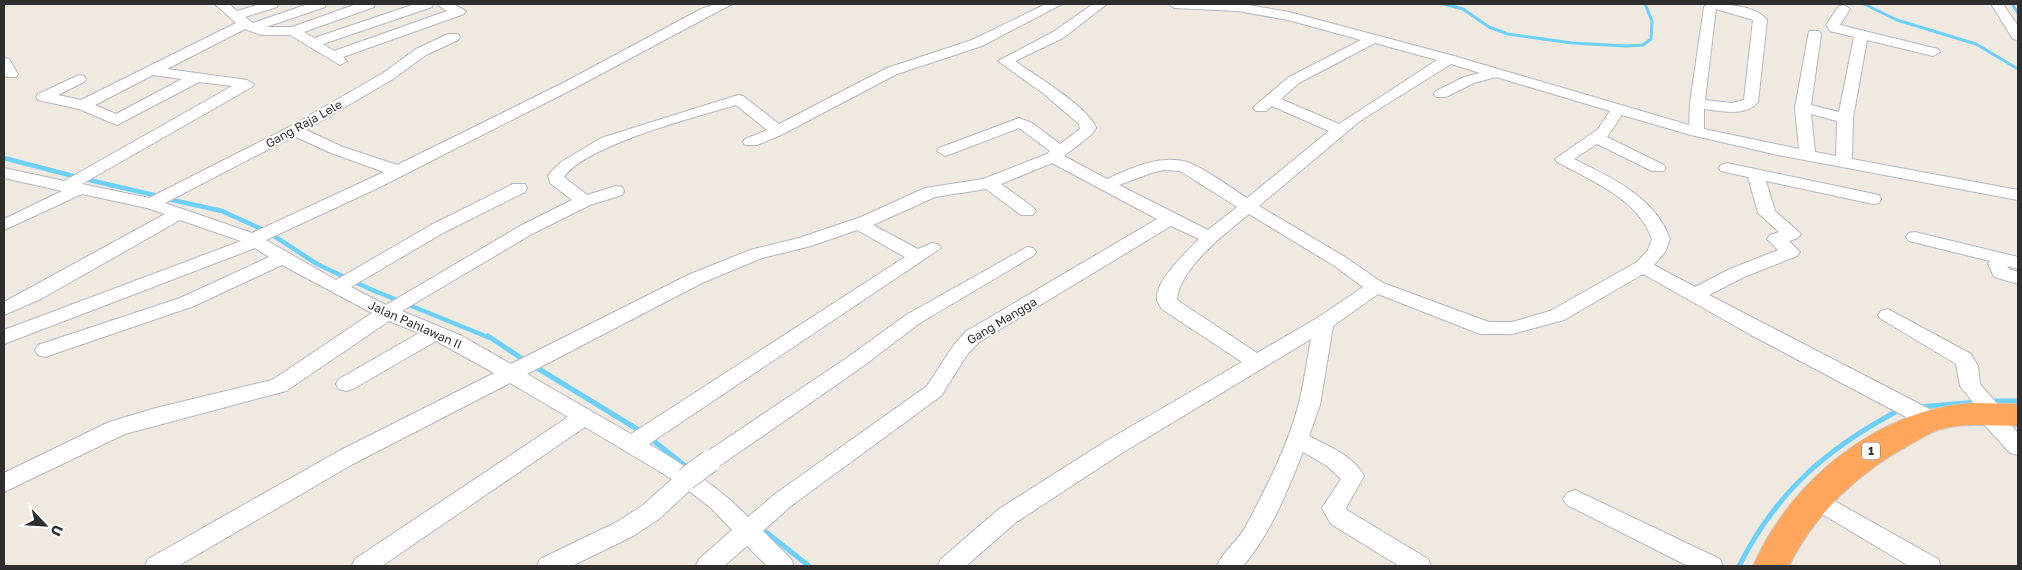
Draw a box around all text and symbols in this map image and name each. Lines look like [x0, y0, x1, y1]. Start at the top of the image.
street label: Gang Raja Lele [263, 96, 345, 151]
street label: Gang Mangga [964, 294, 1039, 347]
street label: Jalan Pahlawan II [366, 297, 464, 352]
road number: 1 [1862, 442, 1880, 460]
north arrow [20, 500, 70, 550]
text: U [47, 522, 67, 539]

